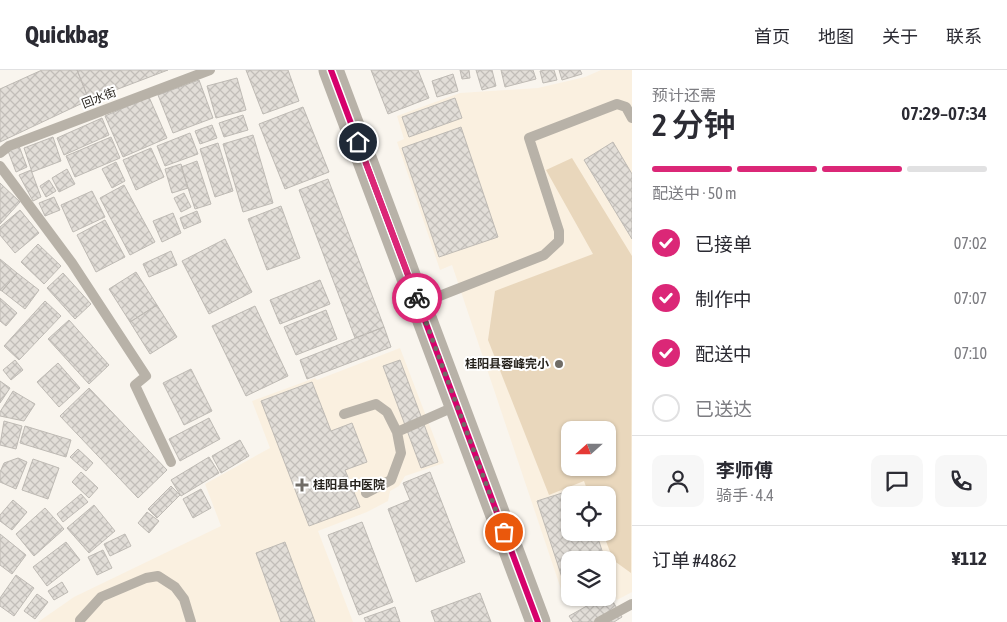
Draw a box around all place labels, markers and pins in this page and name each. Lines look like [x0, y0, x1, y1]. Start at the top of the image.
pin [337, 121, 379, 163]
place label: 桂阳县蓉峰完小 [465, 357, 549, 371]
marker: 桂阳县蓉峰完小 [553, 358, 565, 370]
marker: 桂阳县中医院 [295, 478, 309, 492]
place label: 桂阳县中医院 [313, 478, 385, 492]
pin [483, 511, 525, 553]

